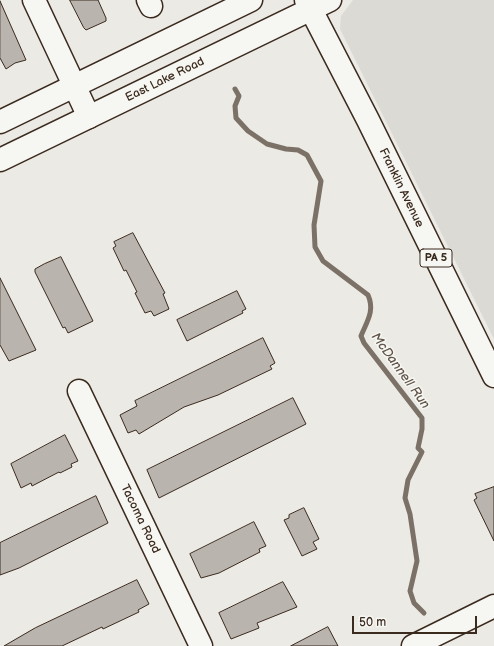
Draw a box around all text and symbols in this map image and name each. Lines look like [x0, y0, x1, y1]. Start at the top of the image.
street label: East Lake Road [123, 55, 207, 105]
street label: Franklin Avenue [376, 146, 426, 230]
road number: PA 5 [420, 249, 452, 267]
water label: McDannell Run [367, 330, 433, 412]
street label: Tacoma Road [117, 482, 163, 556]
scale bar [354, 608, 479, 634]
text: 50 m [359, 615, 386, 630]

